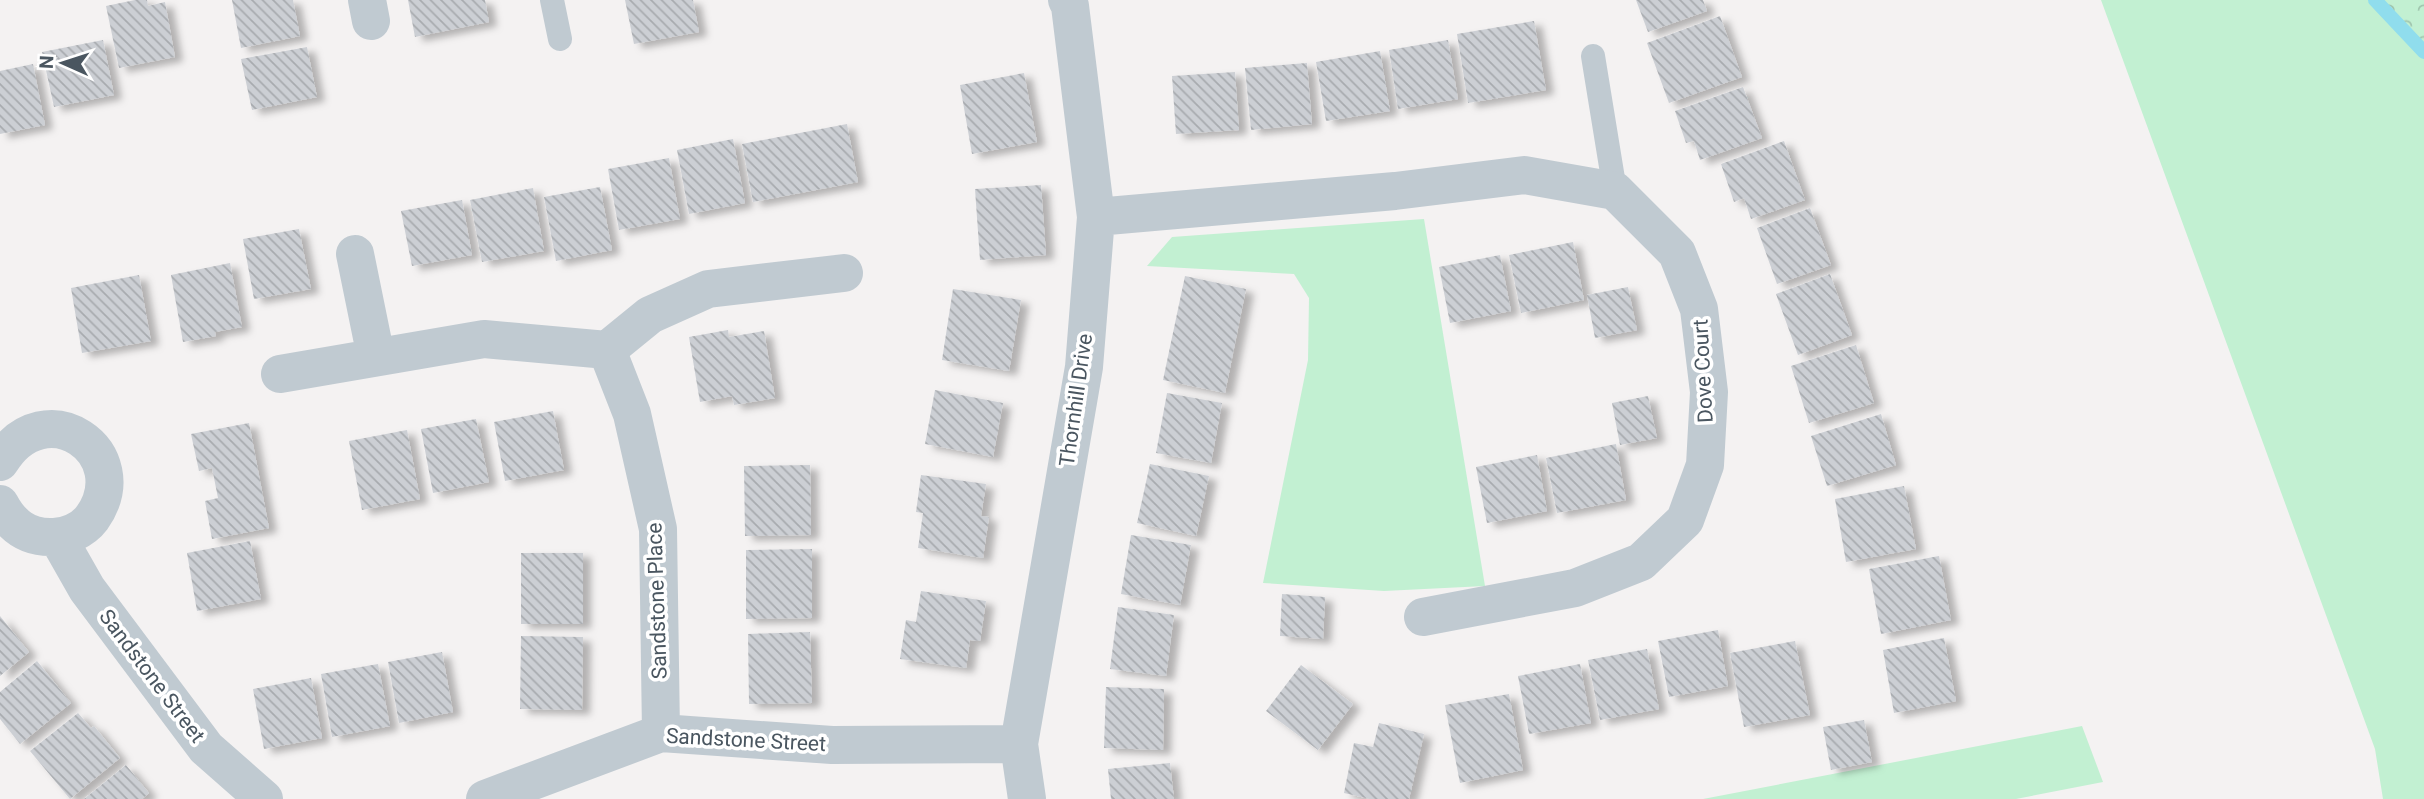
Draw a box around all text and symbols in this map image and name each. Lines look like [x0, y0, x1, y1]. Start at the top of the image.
north arrow [28, 28, 98, 98]
text: N [35, 55, 58, 69]
street label: Dove Court [1688, 318, 1718, 423]
street label: Thornhill Drive [1055, 332, 1097, 468]
street label: Sandstone Place [642, 522, 672, 680]
street label: Sandstone Street [94, 605, 210, 747]
street label: Sandstone Street [665, 724, 827, 756]

